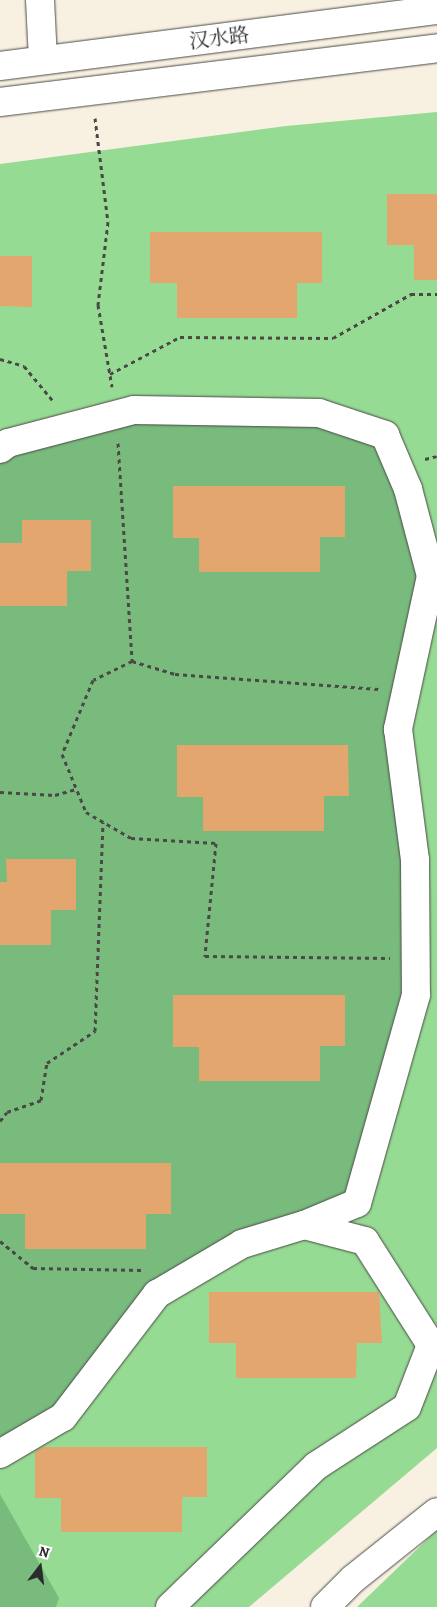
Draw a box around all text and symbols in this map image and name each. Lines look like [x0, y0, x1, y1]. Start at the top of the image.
street label: 汉水路 [188, 22, 250, 54]
north arrow [15, 1542, 65, 1592]
text: N [37, 1542, 51, 1563]

